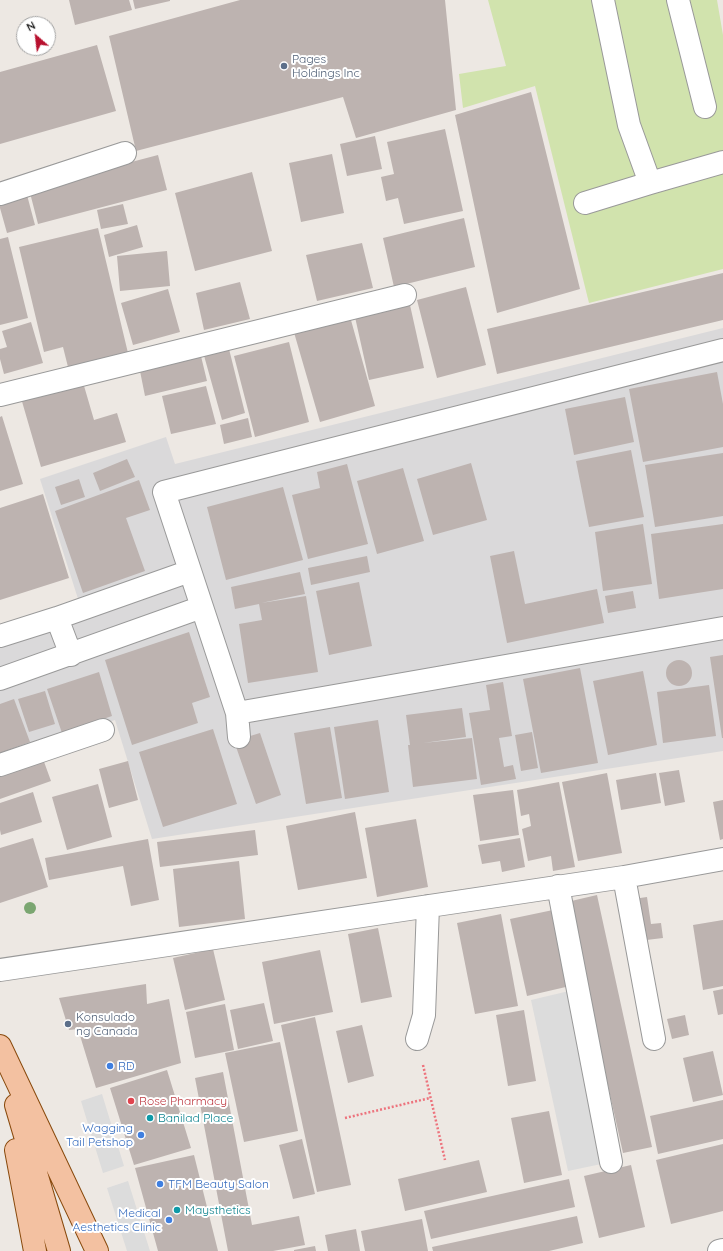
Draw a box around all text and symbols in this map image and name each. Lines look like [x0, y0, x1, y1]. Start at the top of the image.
north arrow [16, 16, 56, 56]
text: N [24, 18, 38, 34]
place label: Pages Holdings Inc [292, 52, 360, 80]
marker: Pages Holdings Inc [279, 61, 289, 71]
place label: Konsulado ng Canada [76, 1010, 138, 1038]
marker: Konsulado ng Canada [63, 1019, 73, 1029]
place label: RD [118, 1059, 135, 1073]
marker: RD [105, 1061, 115, 1071]
place label: Rose Pharmacy [139, 1094, 227, 1108]
marker: Rose Pharmacy [126, 1096, 136, 1106]
place label: Banilad Place [158, 1111, 233, 1125]
marker: Banilad Place [145, 1113, 155, 1123]
place label: Wagging Tail Petshop [66, 1121, 133, 1149]
marker: Wagging Tail Petshop [136, 1130, 146, 1140]
place label: TFM Beauty Salon [168, 1177, 269, 1191]
marker: TFM Beauty Salon [155, 1179, 165, 1189]
place label: Maysthetics [185, 1203, 251, 1217]
marker: Maysthetics [172, 1205, 182, 1215]
place label: Medical Aesthetics Clinic [73, 1206, 161, 1234]
marker: Medical Aesthetics Clinic [164, 1215, 174, 1225]

